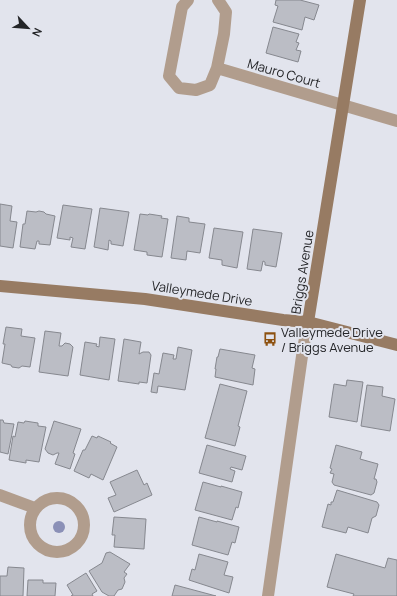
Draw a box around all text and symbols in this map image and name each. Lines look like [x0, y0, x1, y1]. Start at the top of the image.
north arrow [8, 8, 48, 48]
text: N [29, 26, 46, 40]
street label: Mauro Court [245, 54, 323, 92]
street label: Briggs Avenue [286, 228, 318, 315]
street label: Valleymede Drive [150, 276, 254, 310]
place label: Valleymede Drive / Briggs Avenue [281, 323, 383, 356]
bus stop icon: Valleymede Drive / Briggs Avenue [262, 331, 278, 347]

